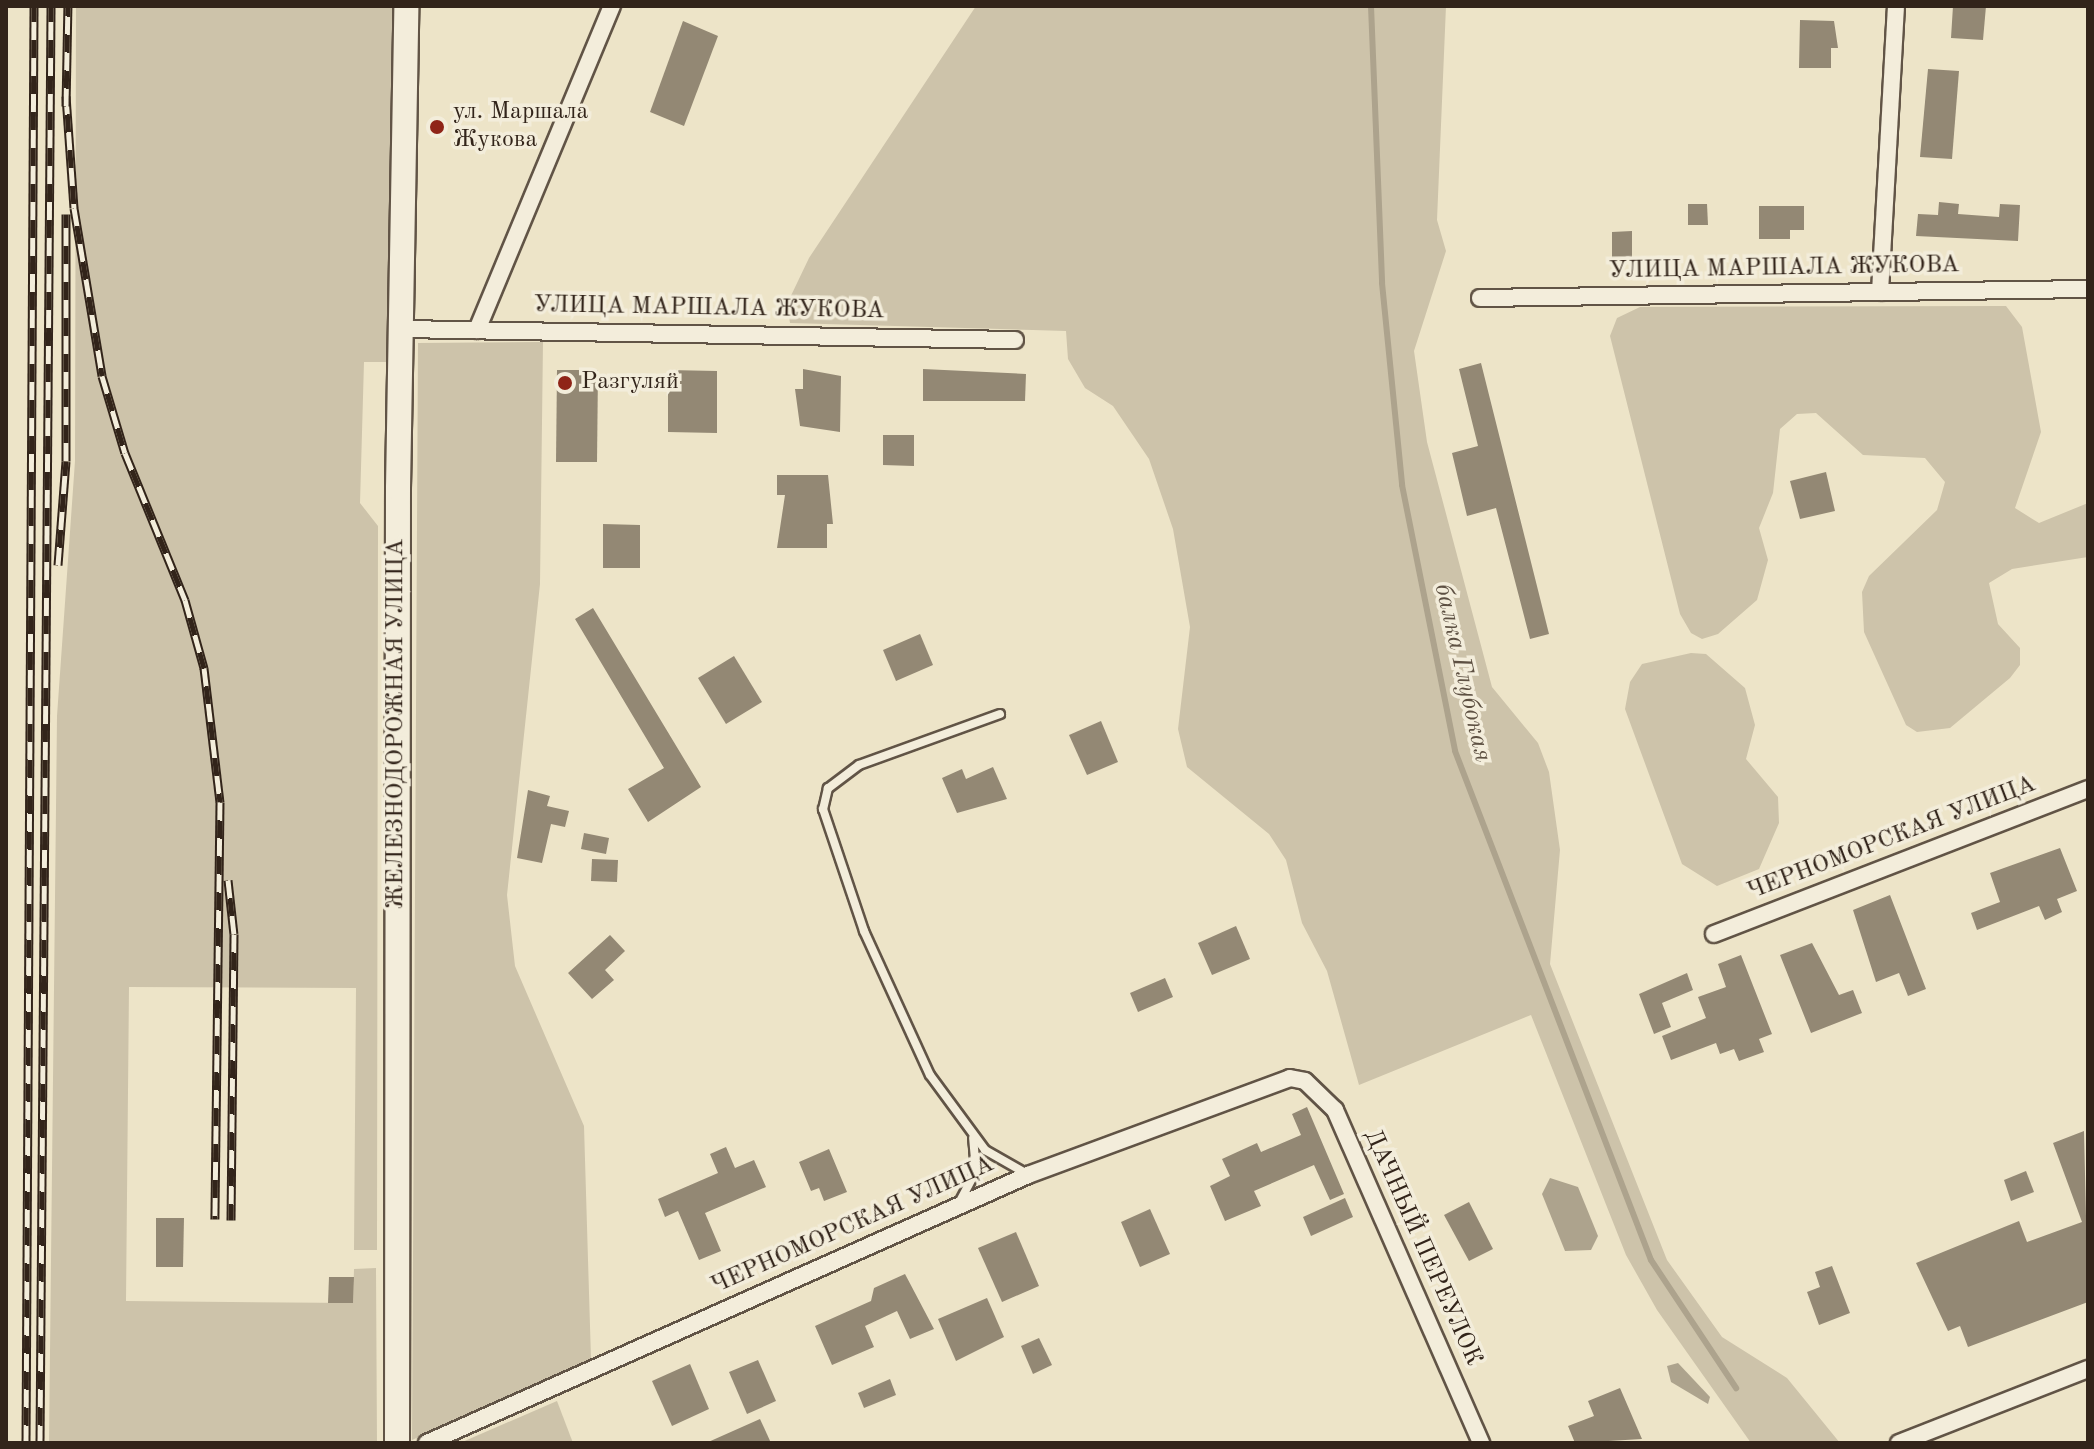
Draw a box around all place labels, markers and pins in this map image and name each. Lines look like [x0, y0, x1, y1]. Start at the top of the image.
place label: ул. Маршала Жукова [453, 99, 588, 155]
marker: ул. Маршала Жукова [428, 118, 446, 136]
place label: Разгуляй [581, 369, 679, 397]
marker: Разгуляй [556, 374, 574, 392]

